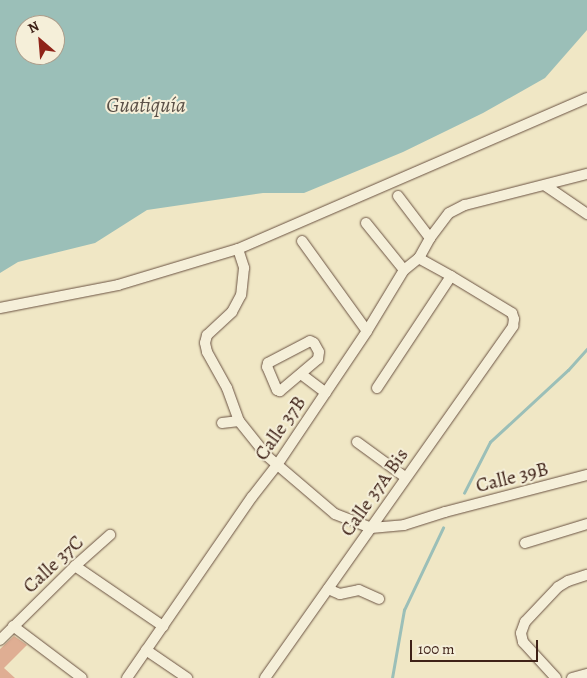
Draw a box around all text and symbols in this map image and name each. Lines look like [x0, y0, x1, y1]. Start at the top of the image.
north arrow [15, 15, 65, 65]
text: N [25, 16, 42, 38]
water label: Guatiquía [106, 92, 186, 118]
street label: Calle 37B [249, 391, 311, 465]
street label: Calle 37A Bis [335, 443, 413, 541]
street label: Calle 39B [473, 456, 551, 498]
street label: Calle 37C [18, 530, 88, 598]
scale bar [412, 630, 540, 662]
text: 100 m [418, 639, 455, 659]

